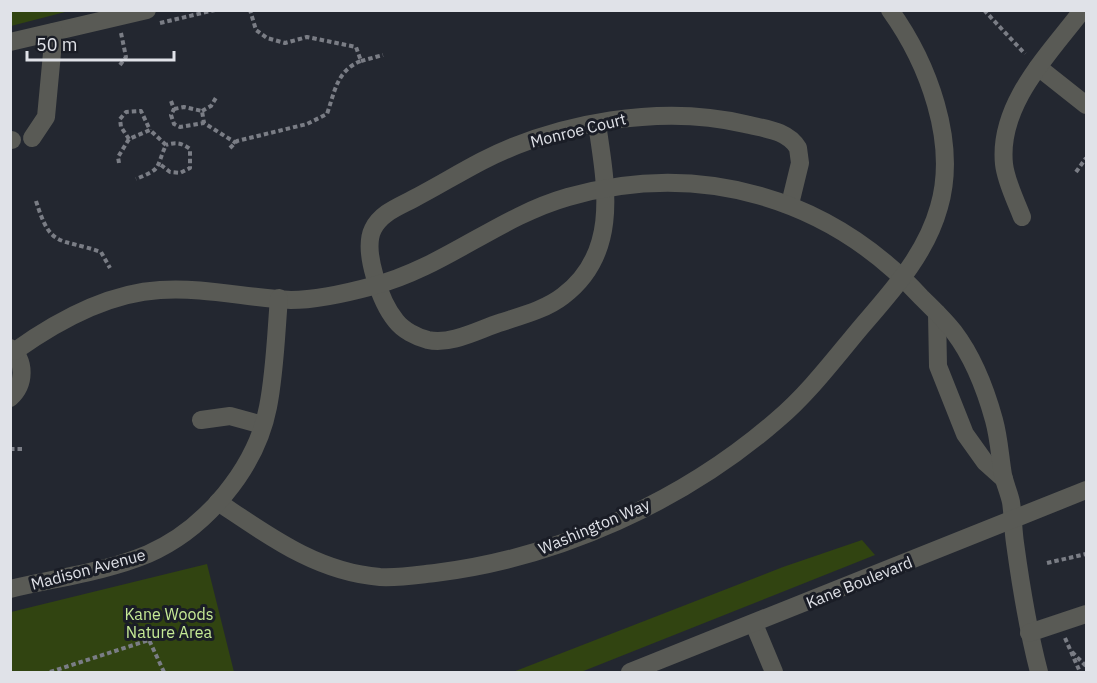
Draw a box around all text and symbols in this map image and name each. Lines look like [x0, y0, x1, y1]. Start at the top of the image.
scale bar [27, 24, 174, 62]
text: 50 m [36, 33, 78, 56]
street label: Monroe Court [528, 108, 628, 152]
street label: Washington Way [535, 494, 653, 558]
street label: Madison Avenue [28, 544, 148, 594]
street label: Kane Boulevard [803, 552, 915, 612]
park label: Kane Woods Nature Area [124, 604, 214, 642]

